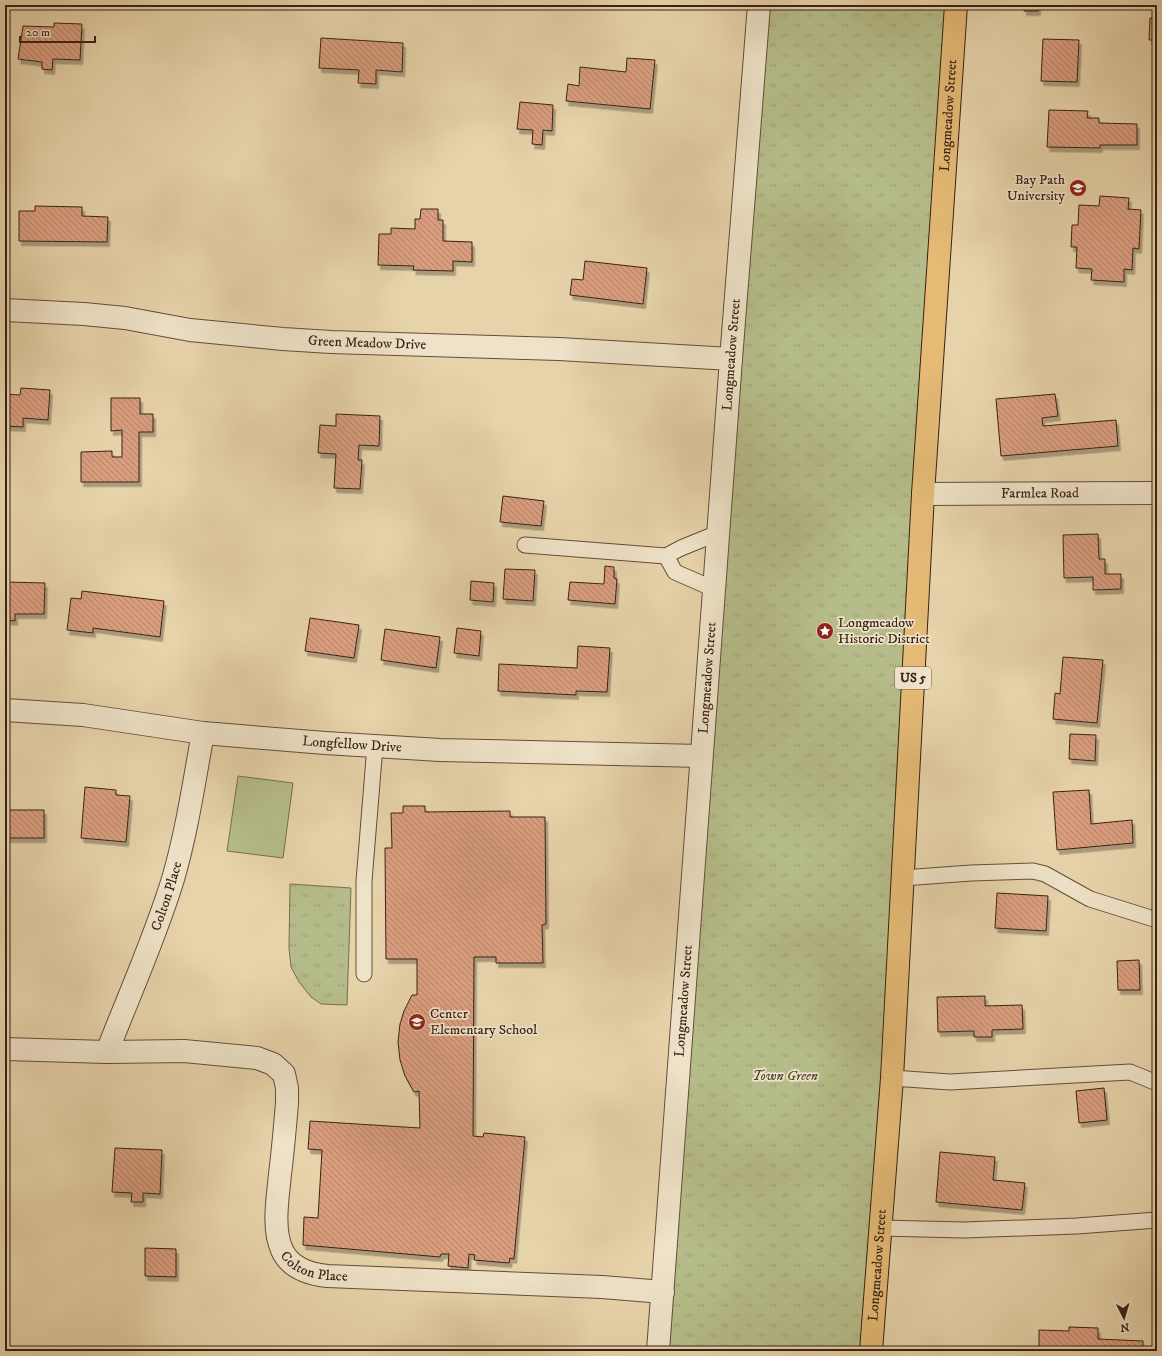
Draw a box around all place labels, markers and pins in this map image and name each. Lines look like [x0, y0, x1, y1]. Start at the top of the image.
place label: Bay Path University [1007, 171, 1066, 205]
school or university icon: Bay Path University [1068, 178, 1088, 198]
place label: Longmeadow Historic District [838, 614, 930, 648]
place icon: Longmeadow Historic District [815, 621, 835, 641]
place label: Center Elementary School [430, 1005, 538, 1039]
school or university icon: Center Elementary School [407, 1012, 427, 1032]

